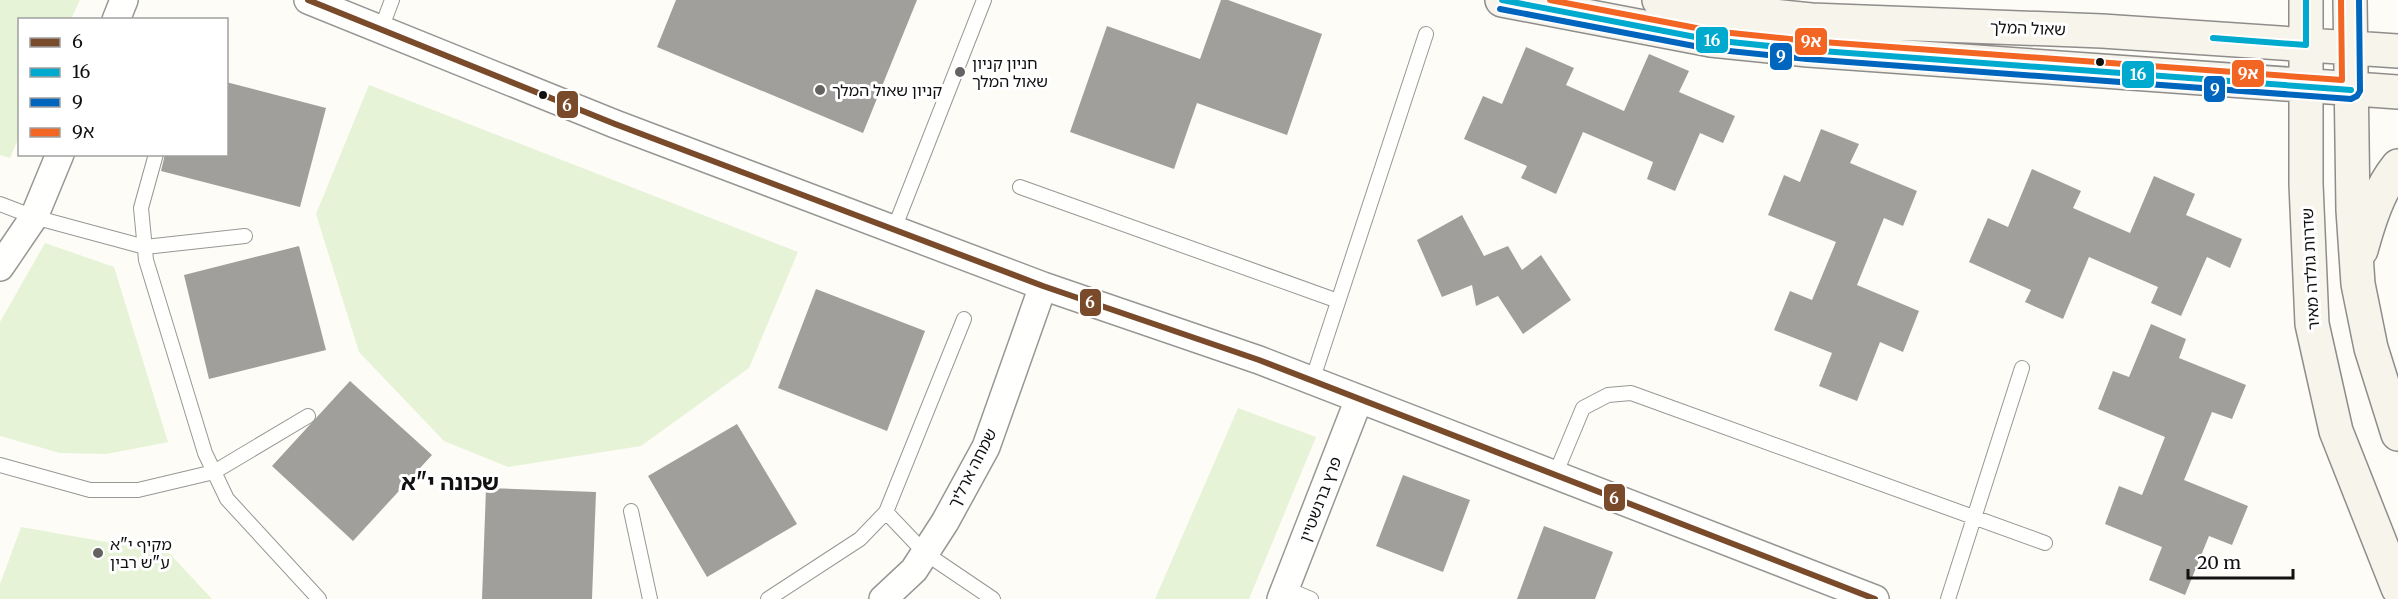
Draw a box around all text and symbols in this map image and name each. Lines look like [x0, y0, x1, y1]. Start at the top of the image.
street label: שאול המלך [1990, 17, 2066, 39]
legend [18, 18, 228, 156]
line badge: 16 [1695, 26, 1729, 54]
line badge: 9א [1794, 27, 1828, 56]
text: 6 [72, 30, 83, 53]
text: 16 [1704, 30, 1720, 50]
text: 9א [1801, 31, 1822, 51]
line badge: 9 [1769, 42, 1793, 71]
text: 9 [1776, 46, 1786, 66]
place label: חניון קניון שאול המלך [972, 53, 1048, 91]
unlabelled marker [2094, 56, 2106, 68]
line badge: 9א [2231, 59, 2265, 88]
text: 16 [72, 60, 90, 83]
line badge: 16 [2121, 60, 2155, 89]
text: 9א [2238, 63, 2259, 83]
text: 16 [2130, 64, 2146, 84]
marker: חניון קניון שאול המלך [953, 65, 967, 79]
line badge: 9 [2203, 75, 2226, 103]
text: 9 [2210, 79, 2220, 99]
place label: קניון שאול המלך [832, 80, 942, 100]
marker: קניון שאול המלך [813, 83, 827, 97]
unlabelled marker [537, 89, 549, 101]
text: 9 [72, 90, 83, 113]
line badge: 6 [556, 90, 579, 119]
text: 6 [562, 95, 572, 115]
text: 9א [72, 120, 94, 143]
street label: שדרות גולדה מאיר [2297, 207, 2323, 331]
line badge: 6 [1079, 288, 1102, 317]
text: 6 [1085, 292, 1095, 312]
street label: שמחה ארליך [943, 425, 1001, 511]
street label: פרץ ברנשטיין [1295, 453, 1345, 545]
district label: שכונה י"א [401, 468, 499, 496]
line badge: 6 [1603, 483, 1626, 512]
text: 6 [1609, 488, 1619, 508]
place label: מקיף י"א ע"ש רבין [110, 534, 172, 572]
scale bar [2188, 542, 2293, 580]
marker: מקיף י"א ע"ש רבין [91, 546, 105, 560]
text: 20 m [2197, 551, 2241, 574]

